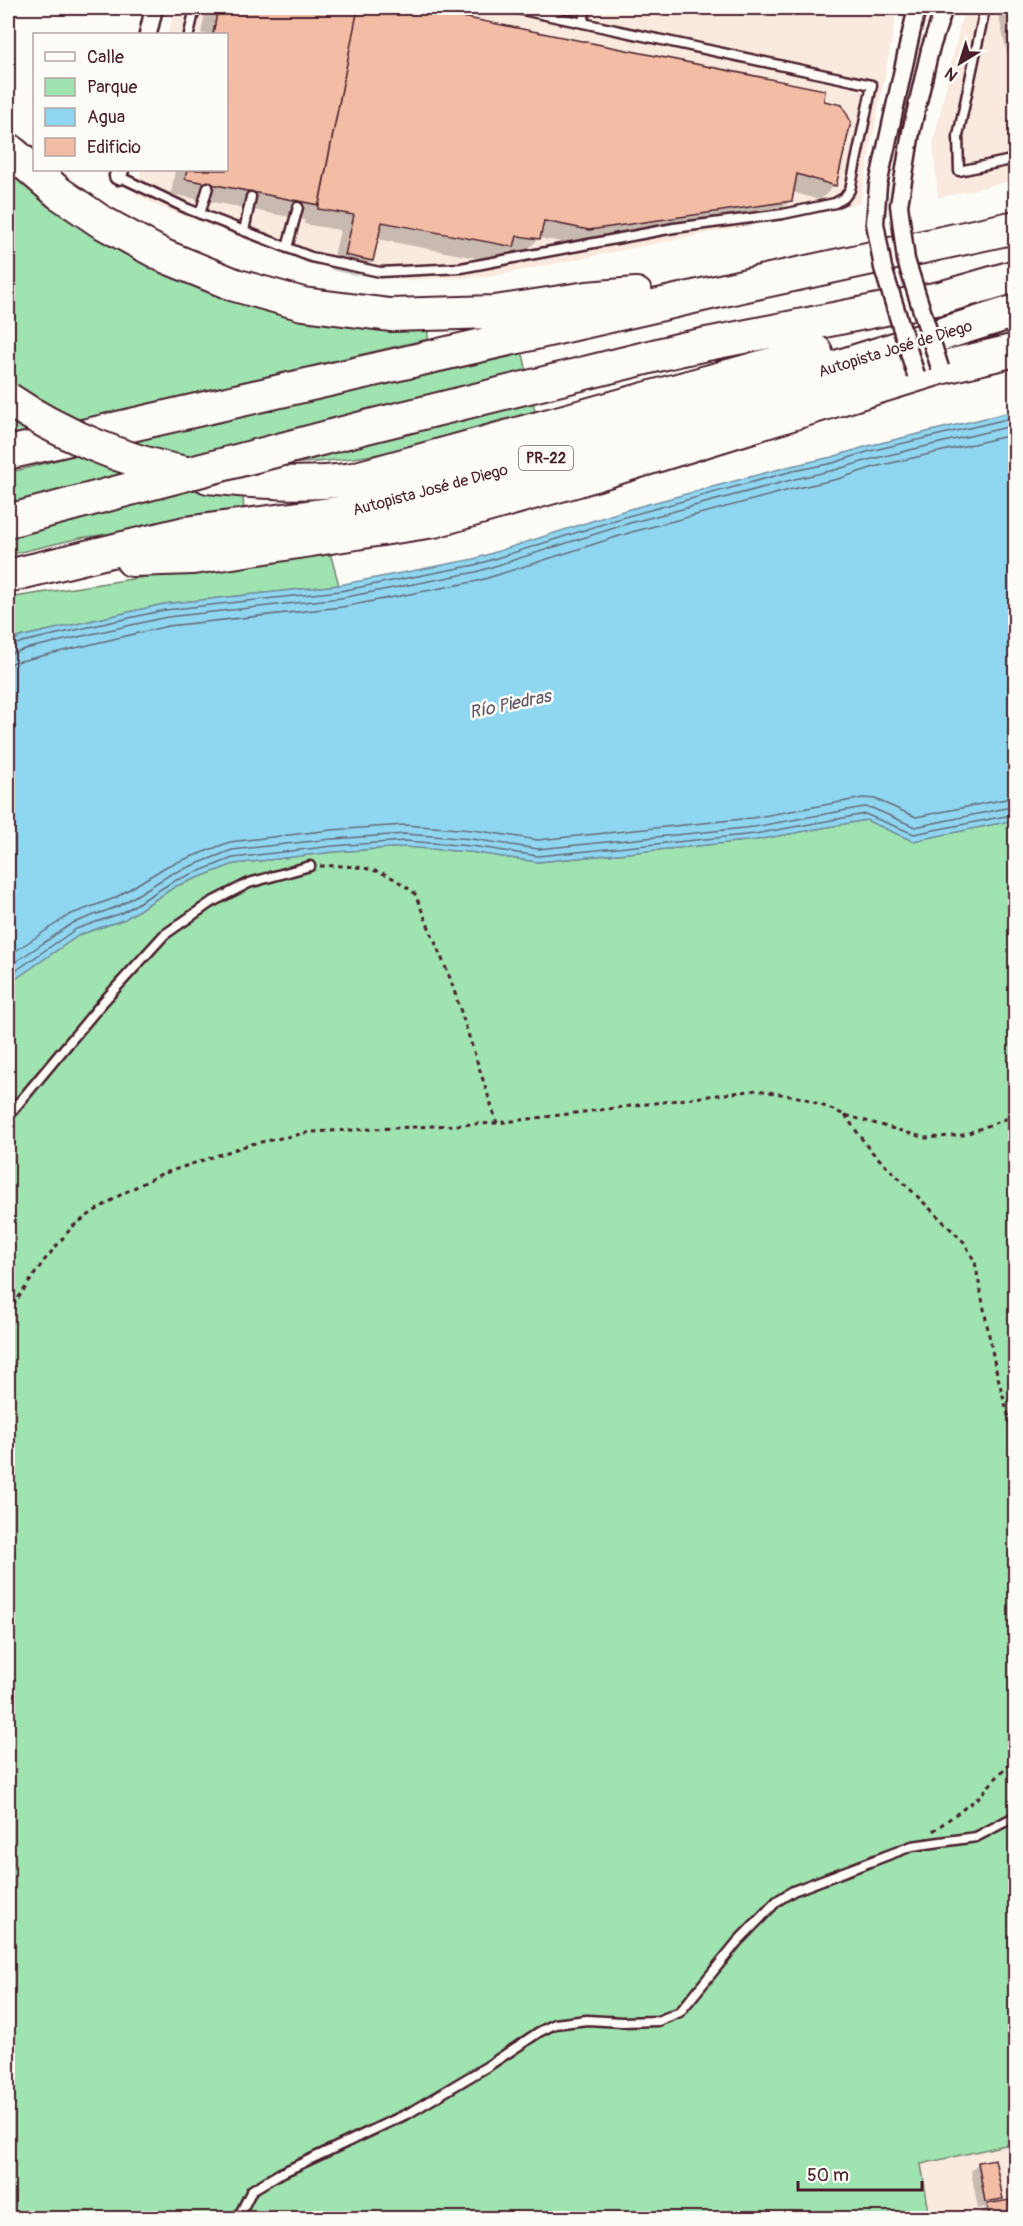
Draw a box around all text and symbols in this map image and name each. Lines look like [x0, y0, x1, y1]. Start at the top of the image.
legend [33, 33, 228, 171]
north arrow [930, 33, 990, 93]
text: Calle [87, 46, 124, 69]
text: N [941, 63, 962, 85]
text: Parque [87, 76, 137, 99]
text: Agua [87, 106, 125, 129]
text: Edificio [87, 136, 141, 159]
street label: Autopista José de Diego [816, 316, 975, 382]
road number: PR-22 [519, 446, 573, 470]
street label: Autopista José de Diego [350, 459, 511, 520]
water label: Río Piedras [467, 684, 555, 724]
scale bar [798, 2154, 922, 2192]
text: 50 m [807, 2164, 849, 2187]

